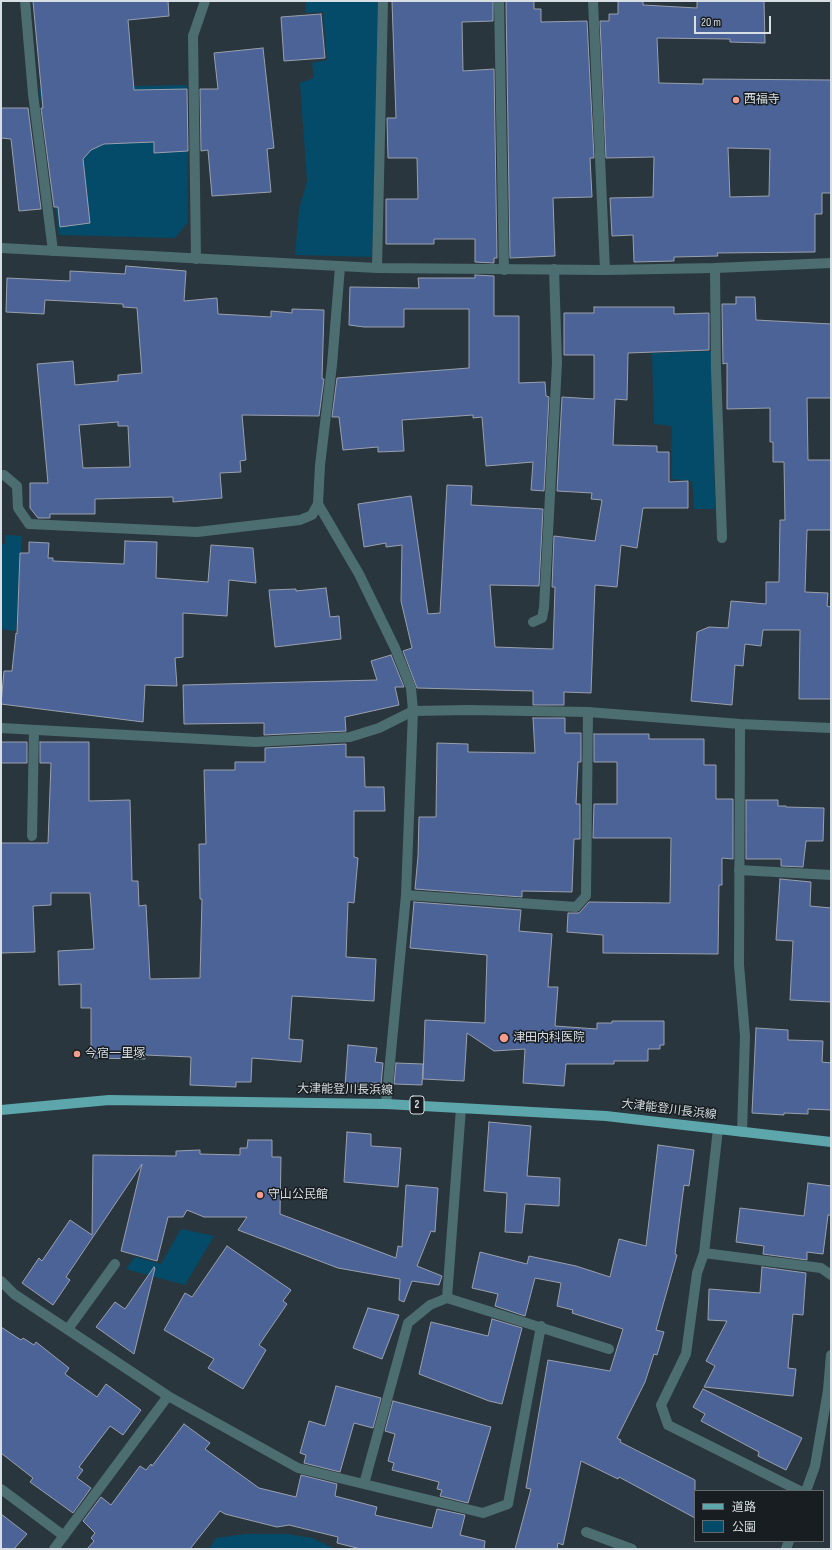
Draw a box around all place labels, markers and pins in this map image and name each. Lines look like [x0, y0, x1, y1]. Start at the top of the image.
place label: 西福寺 [744, 93, 780, 107]
marker: 西福寺 [731, 95, 741, 105]
place label: 津田内科医院 [513, 1031, 585, 1045]
marker: 津田内科医院 [498, 1032, 510, 1044]
place label: 今宿一里塚 [85, 1047, 145, 1061]
marker: 今宿一里塚 [72, 1049, 82, 1059]
place label: 守山公民館 [268, 1188, 328, 1202]
marker: 守山公民館 [255, 1190, 265, 1200]

